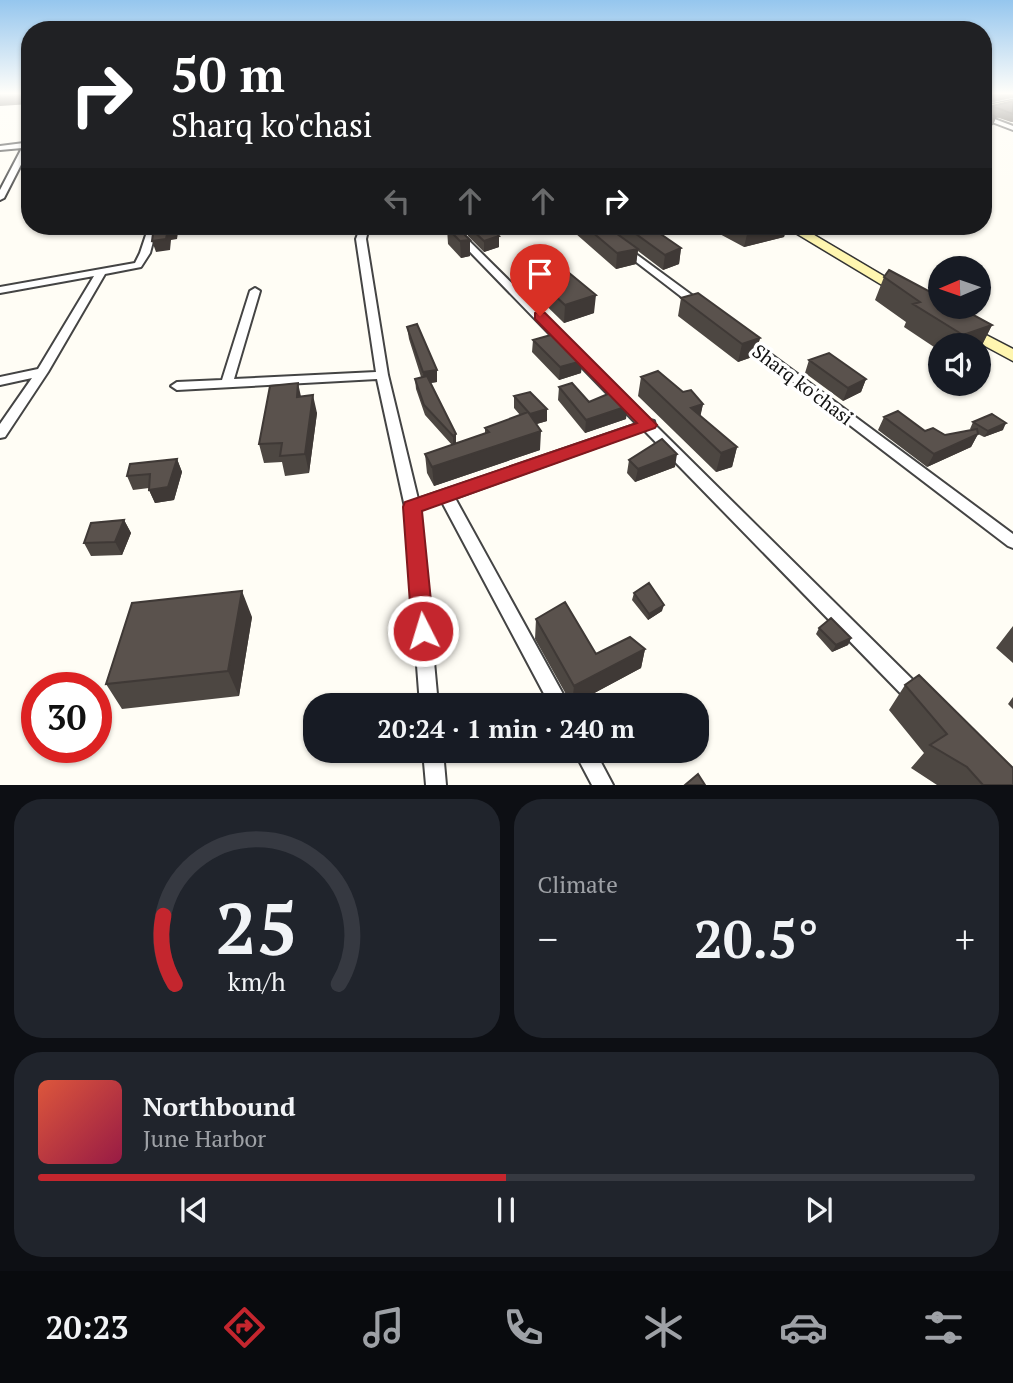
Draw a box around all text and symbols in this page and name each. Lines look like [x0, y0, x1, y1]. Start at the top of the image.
text: 50 m [171, 41, 285, 106]
icon: right [56, 49, 147, 140]
text: Sharq ko'chasi [171, 104, 372, 146]
icon: left [378, 182, 416, 220]
icon: ahead [451, 182, 489, 220]
icon: ahead [524, 182, 562, 220]
icon: right [597, 182, 635, 220]
pin [510, 244, 570, 316]
icon: arrive [521, 255, 559, 293]
north arrow [928, 256, 990, 318]
map controls [928, 256, 991, 396]
button: sound [928, 333, 991, 396]
street label: Sharq ko'chasi [748, 338, 858, 430]
position arrow [386, 594, 460, 668]
speed limit sign: 30 [21, 672, 112, 763]
text: 20:24 · 1 min · 240 m [377, 711, 635, 745]
text: Climate [538, 869, 618, 900]
text: 25 [216, 879, 298, 976]
text: 20.5° [694, 904, 819, 973]
text: − [538, 914, 558, 964]
text: + [955, 914, 975, 964]
text: km/h [228, 965, 286, 998]
text: Northbound [143, 1089, 296, 1123]
text: June Harbor [143, 1123, 266, 1154]
icon: previous [175, 1191, 213, 1229]
icon: pause [487, 1191, 525, 1229]
icon: next [800, 1191, 838, 1229]
icon: directions [220, 1303, 269, 1352]
icon: music [359, 1303, 408, 1352]
icon: phone [499, 1303, 548, 1352]
icon: climate [639, 1303, 688, 1352]
icon: car [779, 1303, 828, 1352]
icon: filters [919, 1303, 968, 1352]
text: 20:23 [45, 1306, 129, 1348]

